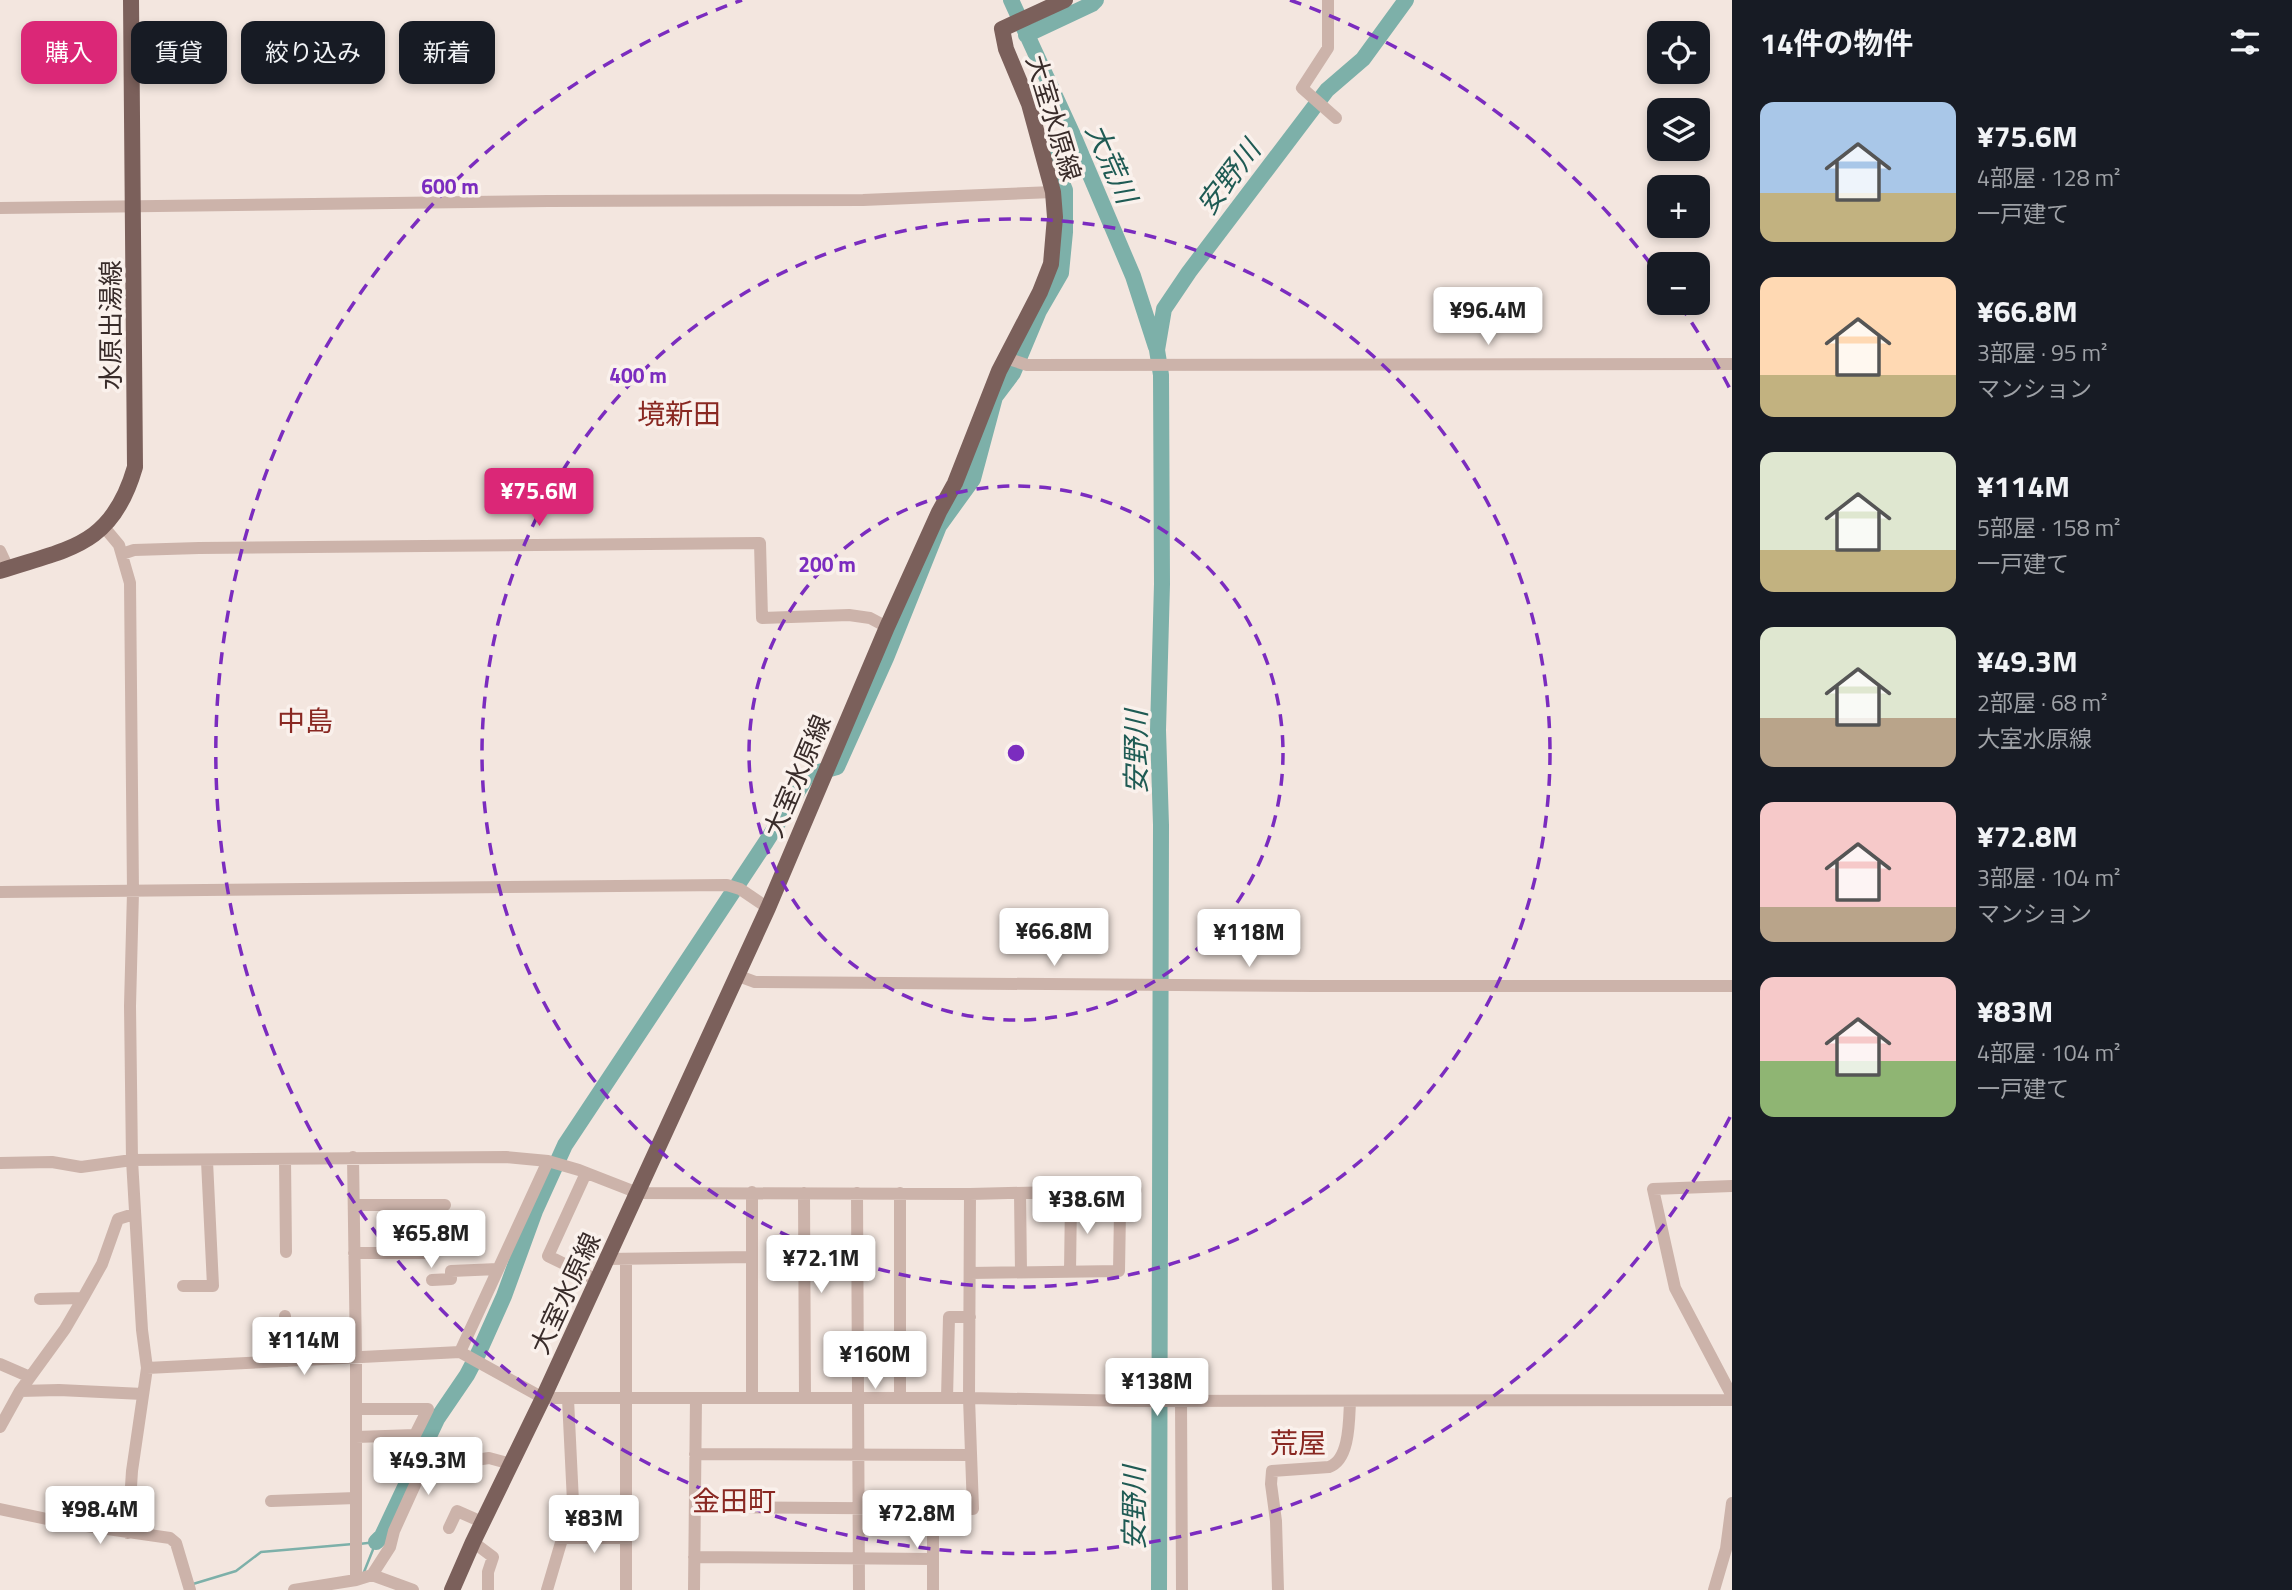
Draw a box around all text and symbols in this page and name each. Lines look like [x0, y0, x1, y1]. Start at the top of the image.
text: 14件の物件 [1760, 20, 1914, 66]
chip: 購入 [21, 21, 117, 84]
chip: 賃貸 [131, 21, 227, 84]
chip: 絞り込み [241, 21, 385, 84]
chip: 新着 [399, 21, 495, 84]
map controls [1647, 21, 1710, 315]
button: locate [1647, 21, 1710, 84]
icon: filters [2226, 23, 2264, 61]
street label: 大室水原線 [1016, 50, 1092, 186]
button: layers [1647, 98, 1710, 161]
text: ¥75.6M [1977, 113, 2078, 159]
water label: 大荒川 [1075, 116, 1150, 213]
water label: 安野川 [1186, 128, 1272, 223]
icon: home [1816, 130, 1900, 214]
text: 4部屋 · 128 m² [1977, 160, 2120, 195]
text: 600 m [421, 170, 479, 202]
button: + [1647, 175, 1710, 238]
text: 一戸建て [1977, 196, 2069, 231]
button: − [1647, 252, 1710, 315]
street label: 水原出湯線 [91, 260, 130, 390]
pin: ¥96.4M [1431, 288, 1545, 347]
text: ¥66.8M [1977, 288, 2078, 334]
text: ¥96.4M [1449, 292, 1527, 327]
icon: home [1816, 305, 1900, 389]
text: 3部屋 · 95 m² [1977, 335, 2107, 370]
text: 400 m [609, 359, 667, 391]
text: マンション [1977, 371, 2092, 406]
district label: 境新田 [637, 392, 721, 435]
text: ¥114M [1977, 463, 2070, 509]
pin: ¥75.6M [482, 468, 596, 528]
text: ¥75.6M [500, 473, 578, 508]
icon: home [1816, 480, 1900, 564]
text: 5部屋 · 158 m² [1977, 510, 2120, 545]
text: 一戸建て [1977, 546, 2069, 581]
text: 200 m [798, 548, 856, 580]
text: ¥49.3M [1977, 638, 2078, 684]
icon: home [1816, 655, 1900, 739]
text: 2部屋 · 68 m² [1977, 685, 2107, 720]
district label: 中島 [277, 699, 333, 742]
water label: 安野川 [1114, 707, 1157, 794]
street label: 大室水原線 [754, 709, 840, 843]
text: 大室水原線 [1977, 721, 2092, 756]
centre of rings [1004, 741, 1028, 765]
text: ¥72.8M [1977, 813, 2078, 859]
icon: home [1816, 830, 1900, 914]
text: 3部屋 · 104 m² [1977, 860, 2120, 895]
text: マンション [1977, 896, 2092, 931]
pin: ¥66.8M [997, 908, 1111, 968]
pin: ¥118M [1200, 909, 1298, 969]
text: ¥66.8M [1015, 913, 1093, 948]
text: ¥118M [1213, 914, 1285, 949]
text: ¥83M [1977, 988, 2053, 1034]
icon: home [1816, 1005, 1900, 1089]
text: 4部屋 · 104 m² [1977, 1035, 2120, 1070]
text: 一戸建て [1977, 1071, 2069, 1106]
pin: ¥38.6M [1030, 1176, 1144, 1236]
text: ¥38.6M [1048, 1181, 1126, 1216]
pin: ¥65.8M [374, 1210, 488, 1270]
text: ¥65.8M [392, 1215, 470, 1250]
street label: 大室水原線 [520, 1226, 610, 1360]
pin: ¥72.1M [764, 1236, 878, 1295]
text: ¥72.1M [782, 1240, 860, 1275]
pin: ¥114M [255, 1318, 353, 1377]
text: ¥114M [268, 1322, 340, 1357]
pin: ¥160M [826, 1332, 924, 1391]
text: ¥160M [839, 1336, 911, 1371]
pin: ¥138M [1108, 1358, 1206, 1418]
text: ¥138M [1121, 1363, 1193, 1398]
district label: 荒屋 [1270, 1421, 1326, 1464]
pin: ¥49.3M [371, 1438, 485, 1497]
text: ¥49.3M [389, 1442, 467, 1477]
water label: 安野川 [1112, 1463, 1155, 1550]
district label: 金田町 [692, 1479, 776, 1522]
pin: ¥98.4M [43, 1486, 157, 1546]
pin: ¥72.8M [860, 1490, 974, 1550]
text: ¥98.4M [61, 1491, 139, 1526]
text: ¥72.8M [878, 1495, 956, 1530]
pin: ¥83M [553, 1496, 635, 1555]
text: ¥83M [565, 1500, 623, 1535]

